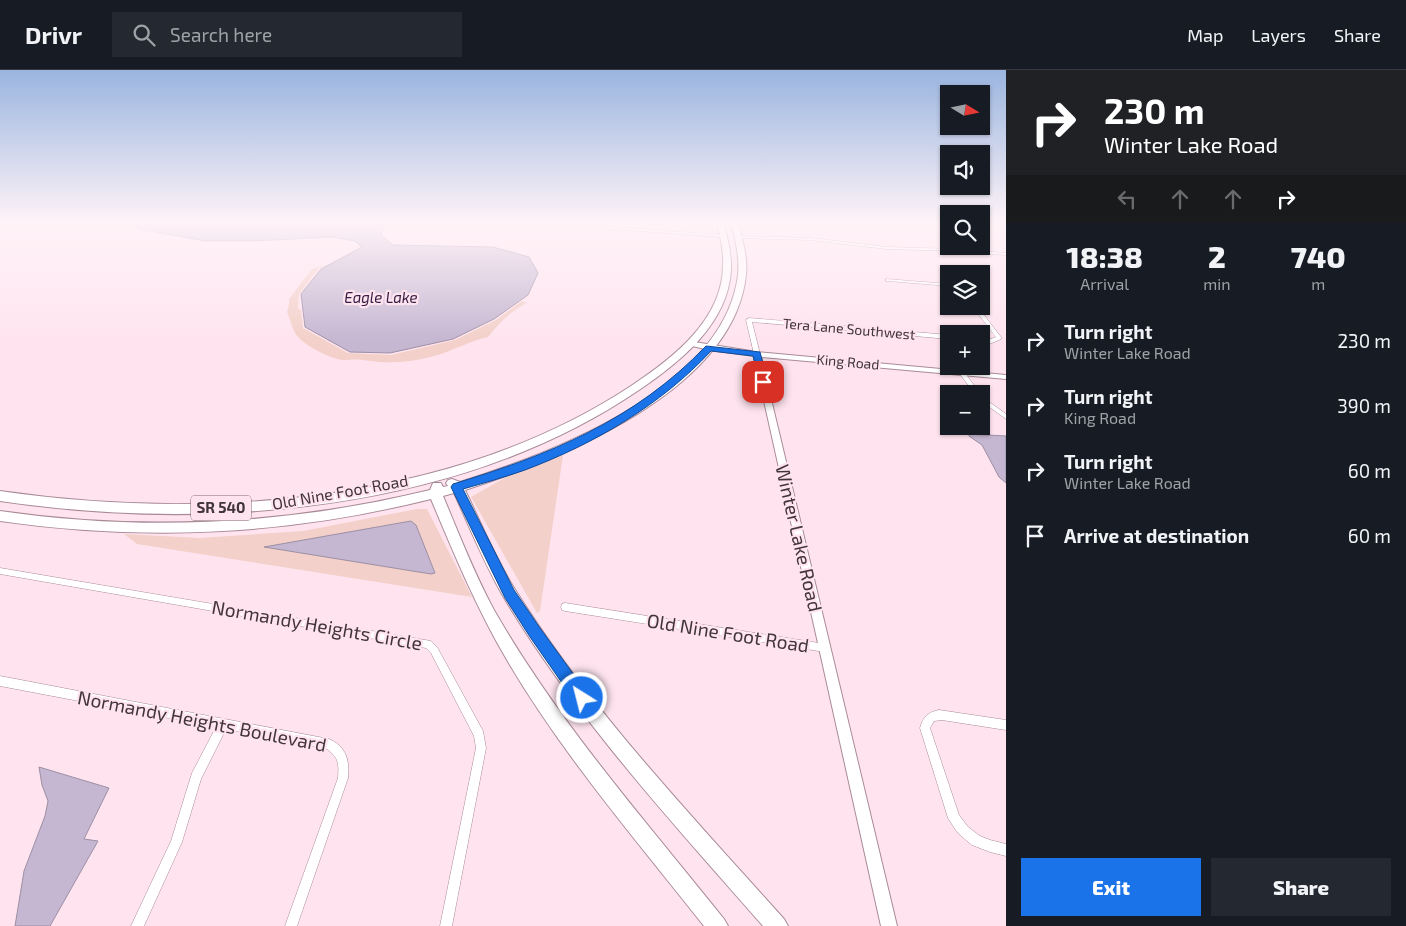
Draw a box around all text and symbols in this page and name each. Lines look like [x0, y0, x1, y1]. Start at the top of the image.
search box [112, 12, 462, 57]
text: Drivr [25, 20, 82, 49]
icon: search [130, 21, 158, 49]
text: Search here [170, 23, 272, 46]
text: Map [1187, 24, 1223, 46]
text: Layers [1251, 24, 1306, 46]
text: Share [1334, 24, 1381, 46]
north arrow [940, 85, 990, 135]
map controls [940, 85, 990, 435]
text: 230 m [1104, 89, 1205, 131]
icon: right [1021, 90, 1086, 155]
text: Winter Lake Road [1104, 131, 1278, 157]
button: sound [940, 145, 990, 195]
icon: left [1113, 185, 1141, 213]
icon: ahead [1166, 185, 1194, 213]
icon: ahead [1219, 185, 1247, 213]
icon: right [1272, 185, 1300, 213]
button: search [940, 205, 990, 255]
text: 18:38 [1066, 238, 1143, 274]
text: 2 [1208, 238, 1226, 274]
text: 740 [1291, 238, 1346, 274]
button: layers [940, 265, 990, 315]
text: Arrival [1080, 274, 1129, 293]
text: min [1203, 274, 1231, 293]
text: m [1311, 274, 1325, 293]
water label: Eagle Lake [344, 288, 418, 306]
street label: Tera Lane Southwest [782, 314, 916, 343]
text: Turn right [1064, 320, 1152, 343]
button: + [940, 325, 990, 375]
icon: right [1021, 327, 1049, 355]
text: 230 m [1337, 329, 1391, 352]
text: Winter Lake Road [1064, 343, 1191, 362]
street label: King Road [816, 350, 880, 373]
pin [742, 361, 784, 403]
icon: arrive [749, 368, 777, 396]
button: − [940, 385, 990, 435]
text: Turn right [1064, 385, 1152, 408]
icon: right [1021, 392, 1049, 420]
text: 390 m [1337, 394, 1391, 417]
text: King Road [1064, 408, 1136, 427]
text: Turn right [1064, 450, 1152, 473]
icon: right [1021, 457, 1049, 485]
text: 60 m [1348, 459, 1391, 482]
street label: Winter Lake Road [771, 462, 828, 614]
street label: Old Nine Foot Road [270, 470, 409, 513]
text: Winter Lake Road [1064, 473, 1191, 492]
road number: SR 540 [191, 496, 251, 520]
icon: arrive [1021, 522, 1049, 550]
text: Arrive at destination [1064, 524, 1249, 547]
text: 60 m [1348, 524, 1391, 547]
street label: Normandy Heights Circle [210, 595, 424, 654]
street label: Old Nine Foot Road [645, 608, 811, 657]
position arrow [555, 671, 607, 723]
street label: Normandy Heights Boulevard [76, 685, 328, 756]
button: Exit [1021, 858, 1201, 916]
button: Share [1211, 858, 1391, 916]

